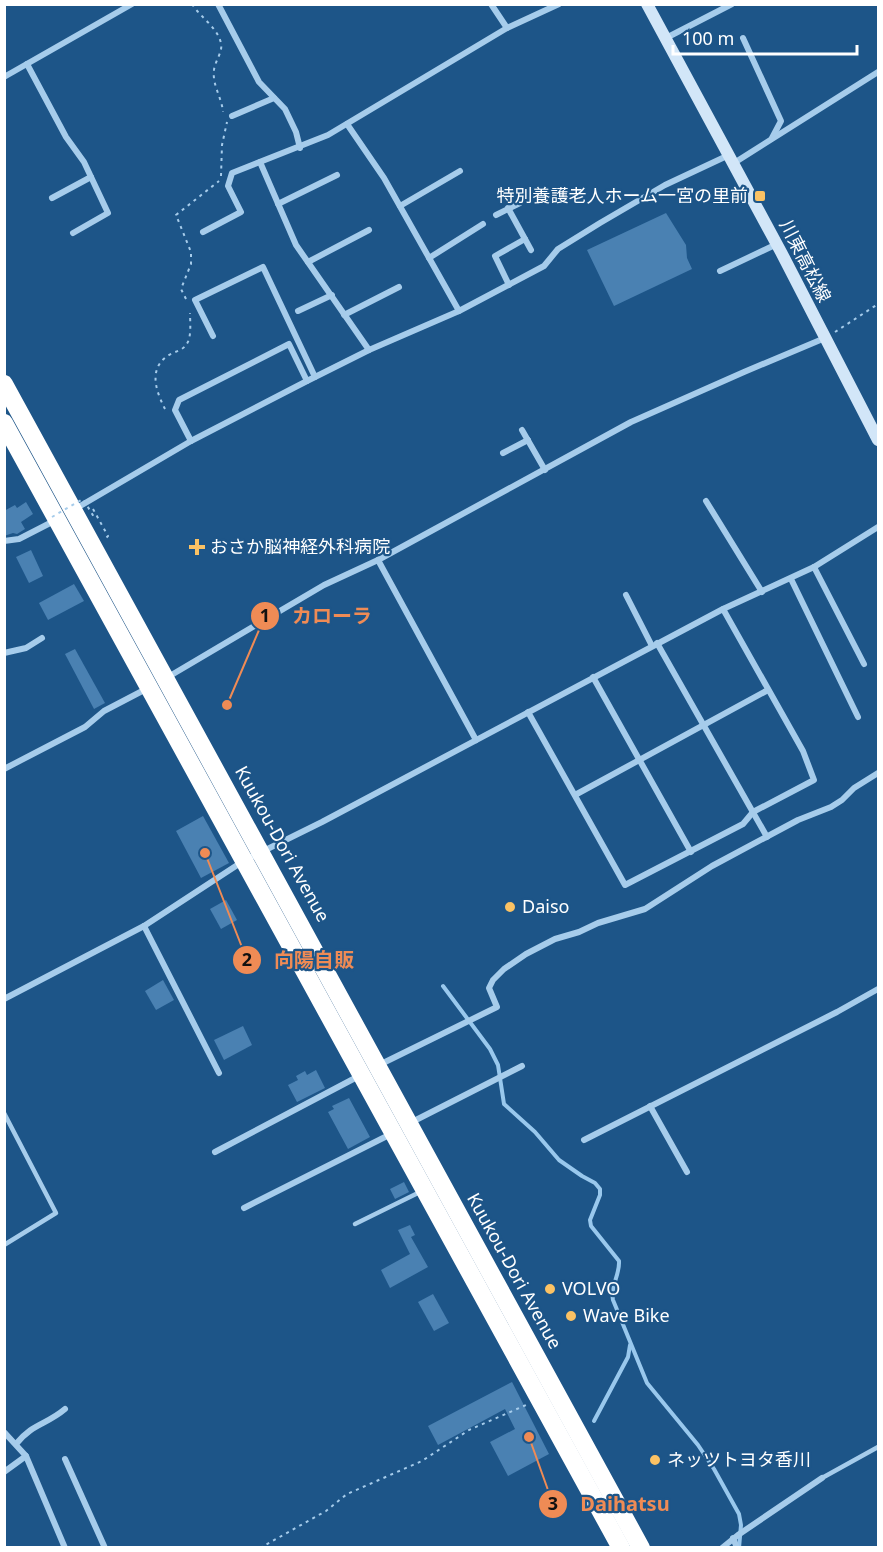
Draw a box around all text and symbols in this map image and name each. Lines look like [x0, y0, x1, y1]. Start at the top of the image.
scale bar [673, 18, 858, 56]
text: 100 m [682, 26, 734, 50]
place label: 特別養護老人ホーム一宮の里前 [497, 183, 748, 207]
marker: 特別養護老人ホーム一宮の里前 [753, 189, 767, 203]
street label: 川東高松線 [775, 215, 837, 306]
place label: おさか脳神経外科病院 [210, 534, 390, 558]
marker: おさか脳神経外科病院 [188, 538, 206, 556]
callout: カローラ [250, 597, 384, 635]
text: カローラ [292, 602, 372, 629]
text: 1 [260, 603, 270, 627]
street label: Kuukou-Dori Avenue [230, 761, 336, 926]
place label: Daiso [522, 894, 569, 918]
marker: Daiso [503, 900, 517, 914]
callout: 向陽自販 [232, 941, 366, 979]
text: 向陽自販 [274, 946, 354, 973]
text: 2 [242, 947, 252, 971]
street label: Kuukou-Dori Avenue [462, 1188, 568, 1353]
place label: VOLVO [562, 1276, 620, 1300]
marker: VOLVO [543, 1282, 557, 1296]
place label: Wave Bike [583, 1303, 670, 1327]
marker: Wave Bike [564, 1309, 578, 1323]
place label: ネッツトヨタ香川 [667, 1447, 811, 1471]
marker: ネッツトヨタ香川 [648, 1453, 662, 1467]
callout: Daihatsu [538, 1485, 681, 1523]
text: Daihatsu [580, 1490, 670, 1517]
text: 3 [548, 1491, 558, 1515]

